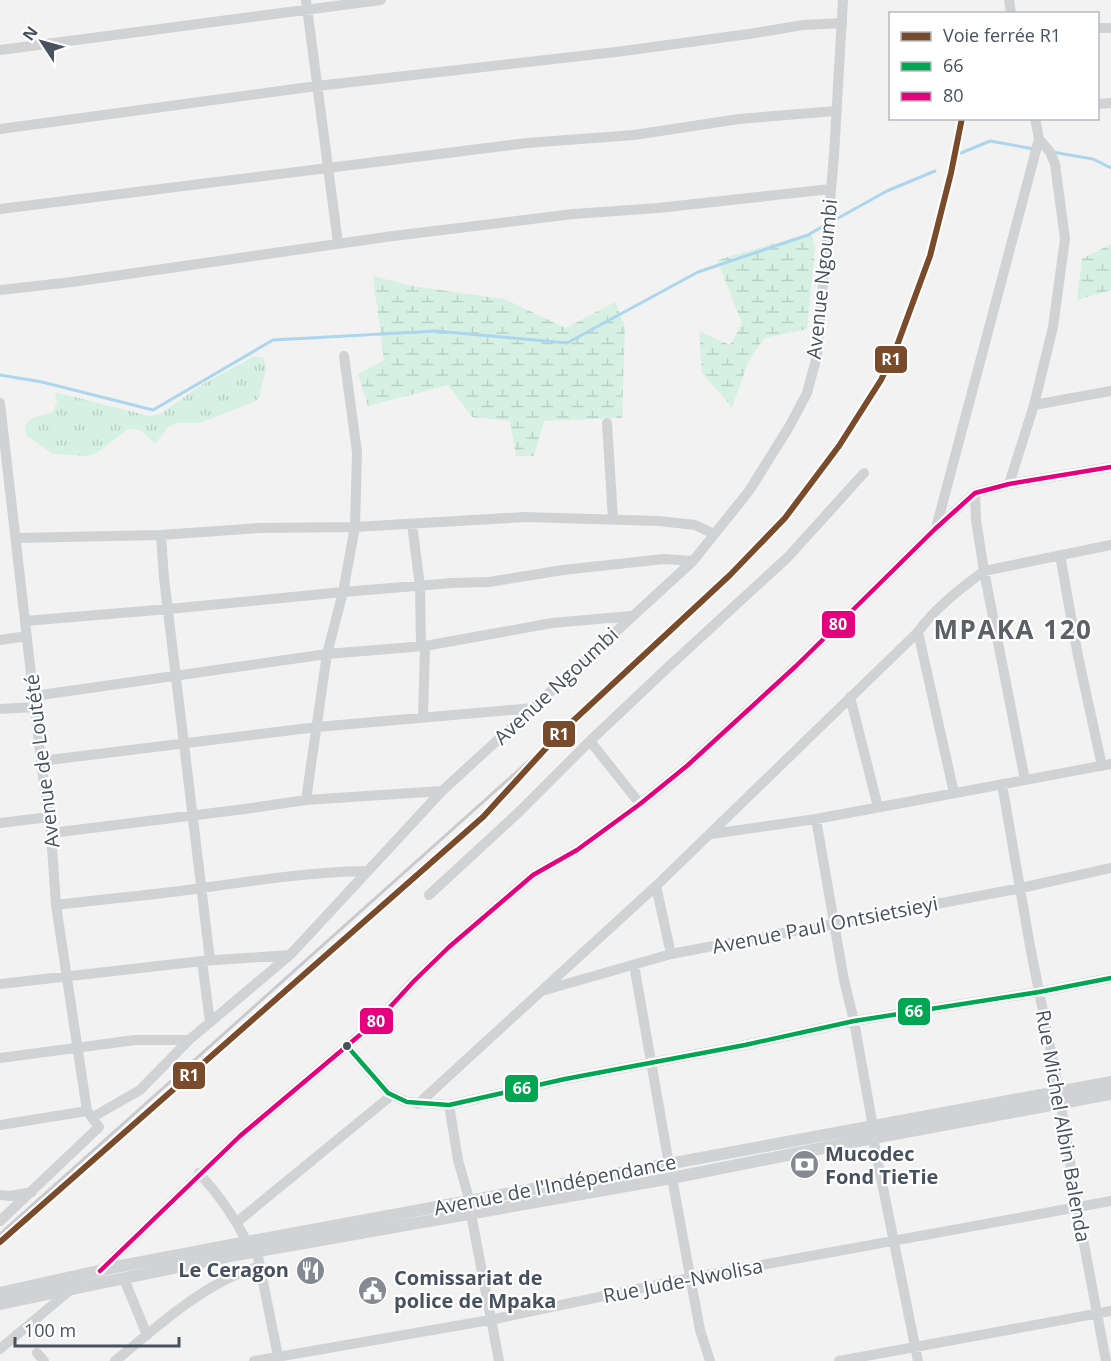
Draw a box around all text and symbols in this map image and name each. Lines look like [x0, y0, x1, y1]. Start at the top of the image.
north arrow [12, 12, 72, 72]
legend [889, 12, 1099, 120]
text: N [17, 21, 43, 45]
text: Voie ferrée R1 [943, 23, 1061, 47]
text: 66 [943, 53, 964, 77]
text: 80 [943, 83, 964, 107]
street label: Avenue Ngoumbi [800, 198, 843, 360]
line badge: R1 [874, 345, 908, 374]
text: R1 [881, 348, 901, 370]
line badge: 80 [821, 610, 856, 639]
district label: MPAKA 120 [934, 611, 1092, 647]
text: 80 [829, 613, 847, 635]
street label: Avenue Ngoumbi [488, 621, 624, 750]
street label: Avenue de Loutété [17, 673, 66, 850]
line badge: R1 [542, 720, 576, 748]
text: R1 [549, 723, 569, 745]
street label: Avenue Paul Ontsietsieyi [710, 889, 940, 960]
line badge: 66 [897, 997, 931, 1026]
text: 66 [905, 1000, 923, 1022]
line badge: 80 [359, 1007, 394, 1035]
street label: Rue Michel Albin Balenda [1030, 1007, 1097, 1244]
text: 80 [367, 1010, 385, 1032]
unlabelled marker [341, 1040, 353, 1052]
line badge: R1 [172, 1061, 206, 1090]
text: R1 [179, 1064, 199, 1086]
line badge: 66 [504, 1074, 539, 1103]
text: 66 [513, 1077, 531, 1099]
place label: Mucodec Fond TieTie [825, 1140, 938, 1190]
street label: Avenue de l'Indépendance [431, 1148, 678, 1221]
bank icon: Mucodec Fond TieTie [788, 1149, 820, 1181]
street label: Rue Jude-Nwolisa [601, 1252, 765, 1309]
restaurant icon: Le Ceragon [294, 1254, 326, 1286]
place label: Le Ceragon [178, 1256, 289, 1283]
place label: Comissariat de police de Mpaka [394, 1264, 556, 1314]
public building icon: Comissariat de police de Mpaka [357, 1274, 389, 1306]
scale bar [15, 1310, 178, 1348]
text: 100 m [24, 1318, 76, 1342]

